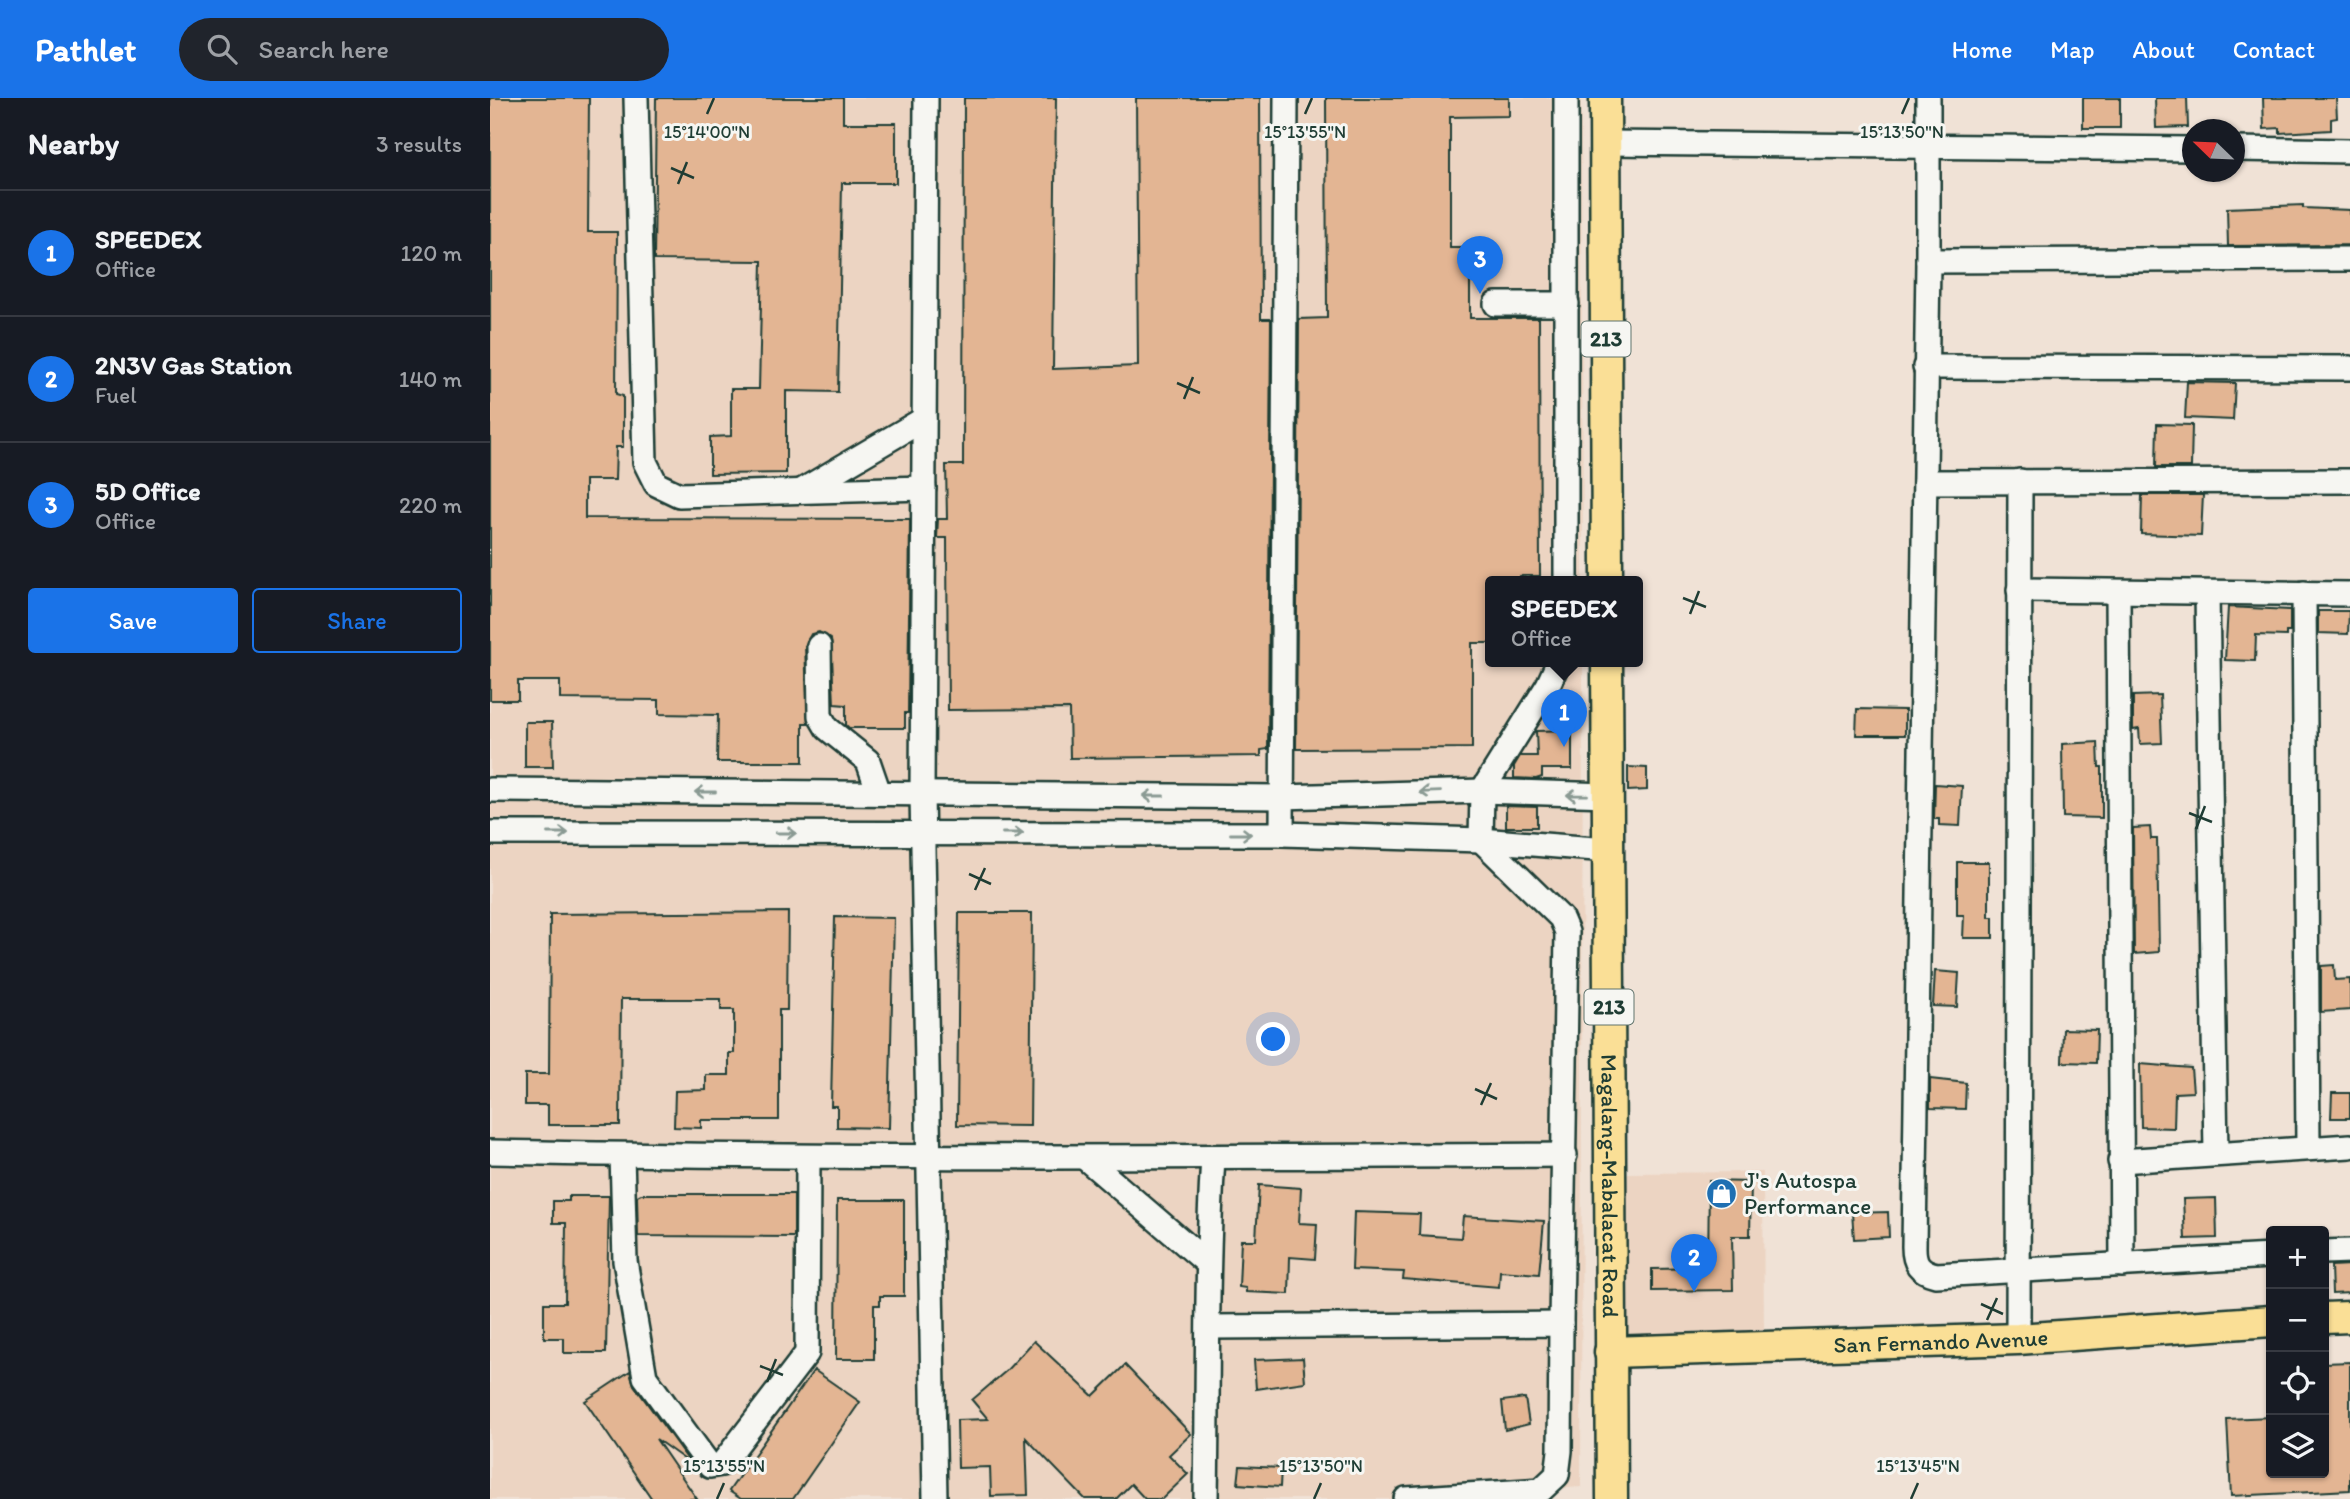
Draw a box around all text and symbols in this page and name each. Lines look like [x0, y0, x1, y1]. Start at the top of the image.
search box [179, 18, 669, 81]
text: Pathlet [35, 30, 137, 69]
icon: search [203, 30, 241, 68]
text: Search here [259, 33, 389, 65]
text: Home [1952, 35, 2012, 64]
text: Map [2050, 35, 2094, 64]
text: About [2132, 35, 2195, 64]
text: Contact [2233, 35, 2315, 64]
north arrow [2182, 119, 2245, 182]
text: 15°14'00"N [664, 121, 750, 143]
text: 15°13'55"N [1264, 121, 1346, 143]
text: 15°13'50"N [1860, 121, 1944, 143]
text: Nearby [28, 125, 119, 162]
text: 3 results [376, 130, 462, 158]
text: SPEEDEX [95, 223, 202, 255]
pin: 3 [1457, 236, 1503, 294]
text: 1 [46, 239, 56, 267]
text: 120 m [401, 239, 462, 267]
text: Office [95, 255, 156, 283]
road number: 213 [1582, 322, 1630, 356]
text: 2N3V Gas Station [95, 349, 292, 381]
text: 2 [45, 365, 57, 393]
text: 140 m [399, 365, 462, 393]
text: Fuel [95, 381, 137, 409]
text: 5D Office [95, 475, 201, 507]
text: 3 [45, 491, 57, 519]
text: 220 m [399, 491, 462, 519]
text: Office [95, 507, 156, 535]
popup [1485, 576, 1643, 667]
button: Save [28, 588, 238, 653]
button: Share [252, 588, 462, 653]
text: SPEEDEX [1511, 592, 1617, 624]
text: Office [1511, 624, 1572, 652]
pin: 1 [1541, 689, 1587, 747]
one-way arrow [694, 785, 717, 799]
one-way arrow [1419, 786, 1442, 799]
one-way arrow [1566, 788, 1589, 801]
one-way arrow [1142, 789, 1165, 803]
one-way arrow [546, 826, 569, 840]
one-way arrow [774, 826, 797, 840]
one-way arrow [1001, 827, 1024, 840]
one-way arrow [1229, 827, 1252, 841]
road number: 213 [1584, 990, 1634, 1024]
your location [1256, 1022, 1290, 1056]
street label: Magalang-Mabalacat Road [1595, 1054, 1625, 1319]
place label: J's Autospa Performance [1744, 1166, 1871, 1220]
shop icon: J's Autospa Performance [1704, 1176, 1738, 1210]
map controls [2266, 1226, 2329, 1478]
button: + [2266, 1226, 2329, 1289]
pin: 2 [1671, 1234, 1717, 1292]
button: − [2266, 1289, 2329, 1352]
street label: San Fernando Avenue [1833, 1323, 2049, 1359]
button: locate [2266, 1352, 2329, 1415]
button: layers [2266, 1415, 2329, 1478]
text: 15°13'55"N [683, 1455, 765, 1477]
text: 15°13'50"N [1279, 1455, 1363, 1477]
text: 15°13'45"N [1876, 1455, 1960, 1477]

